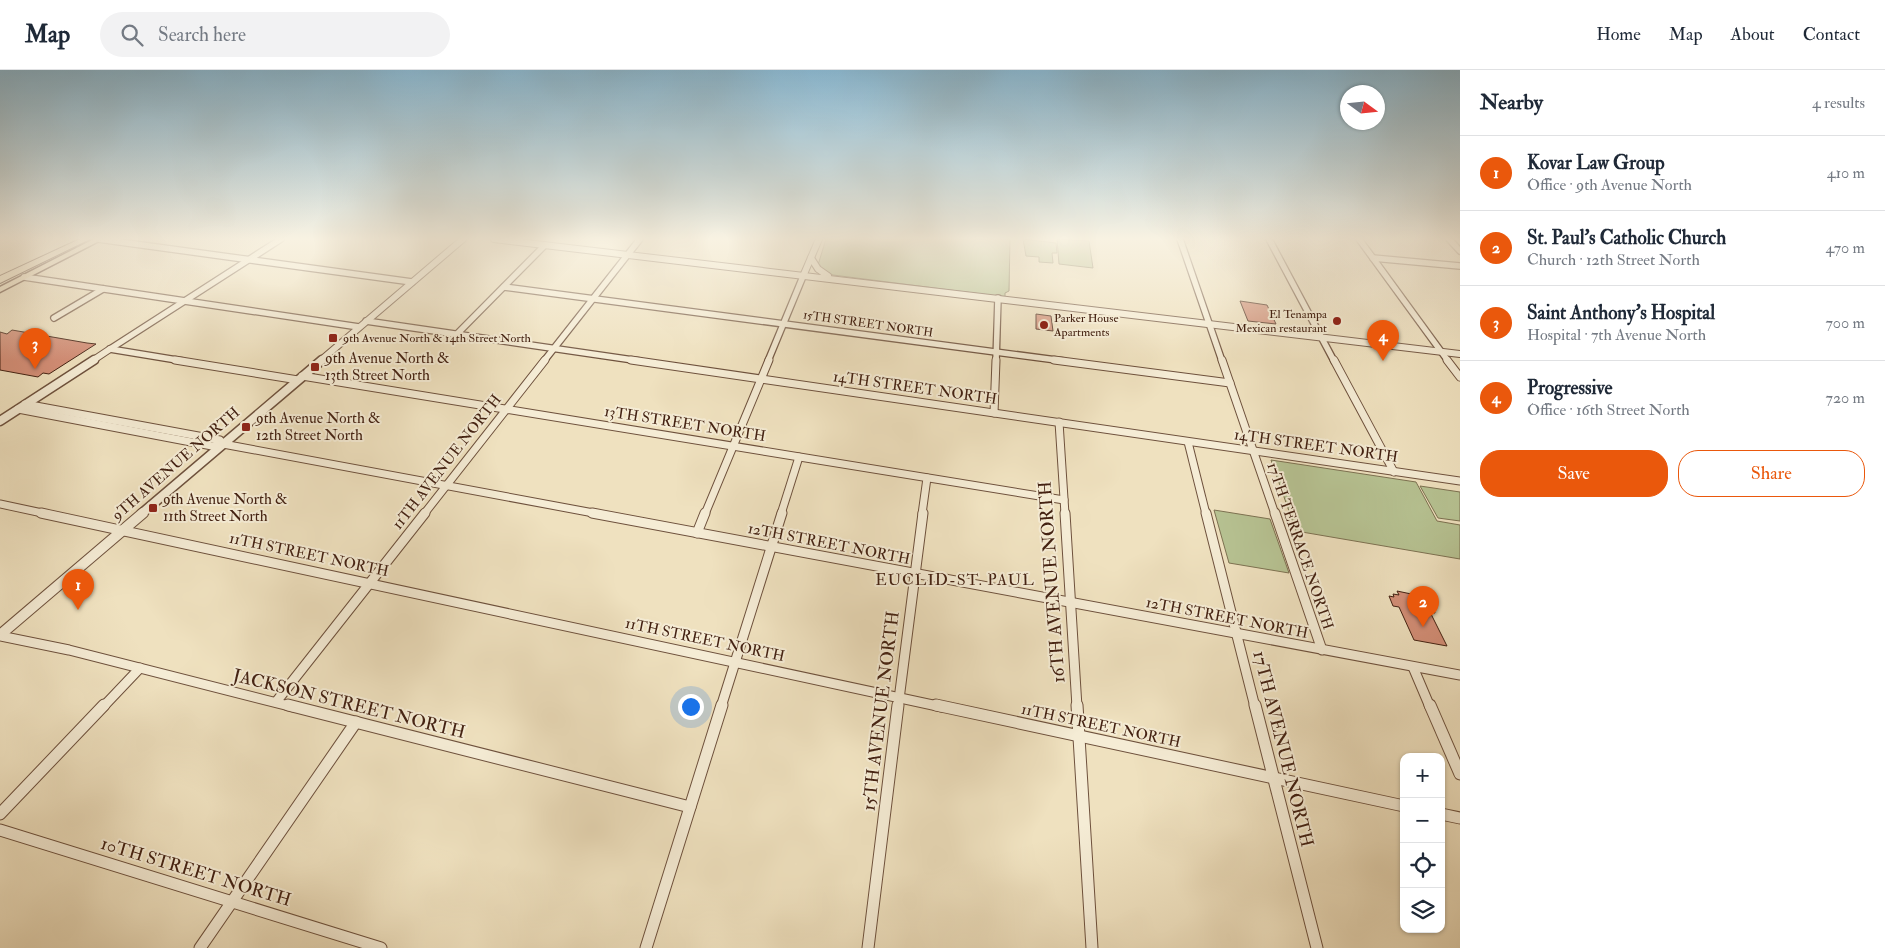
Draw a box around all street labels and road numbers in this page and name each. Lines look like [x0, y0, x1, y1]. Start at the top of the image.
street label: 15TH STREET NORTH [802, 307, 934, 341]
street label: 14TH STREET NORTH [832, 367, 998, 409]
street label: 11TH AVENUE NORTH [388, 391, 506, 533]
street label: 13TH STREET NORTH [603, 402, 767, 446]
street label: 9TH AVENUE NORTH [107, 403, 244, 525]
street label: 14TH STREET NORTH [1233, 425, 1399, 467]
street label: 17TH TERRACE NORTH [1262, 460, 1338, 632]
street label: 16TH AVENUE NORTH [1033, 480, 1071, 684]
street label: 12TH STREET NORTH [746, 519, 912, 569]
street label: 11TH STREET NORTH [228, 529, 390, 581]
street label: 12TH STREET NORTH [1144, 593, 1310, 643]
street label: 15TH AVENUE NORTH [857, 610, 905, 812]
street label: 11TH STREET NORTH [624, 614, 786, 666]
street label: 17TH AVENUE NORTH [1247, 648, 1319, 850]
street label: JACKSON STREET NORTH [229, 664, 468, 744]
street label: 11TH STREET NORTH [1020, 700, 1182, 752]
street label: 10TH STREET NORTH [98, 832, 294, 912]

